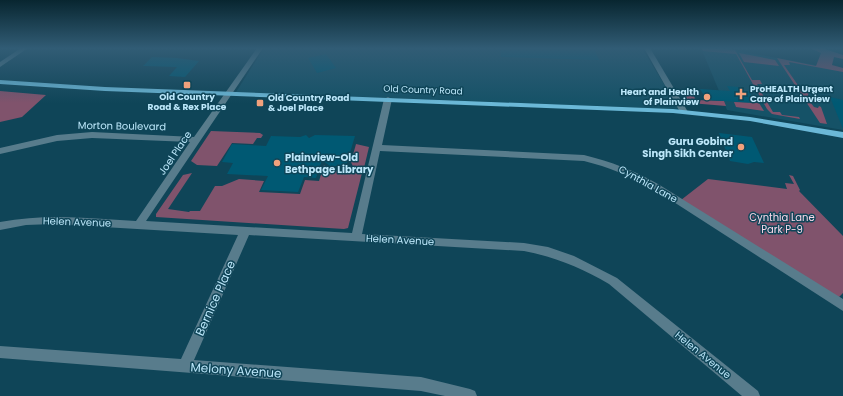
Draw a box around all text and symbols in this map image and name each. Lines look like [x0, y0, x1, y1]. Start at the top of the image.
marker: Old Country Road & Rex Place [182, 80, 192, 90]
street label: Old Country Road [383, 83, 463, 97]
place label: ProHEALTH Urgent Care of Plainview [750, 83, 833, 105]
place label: Heart and Health of Plainview [621, 86, 699, 108]
marker: ProHEALTH Urgent Care of Plainview [735, 88, 747, 100]
place label: Old Country Road & Rex Place [148, 91, 227, 113]
place label: Old Country Road & Joel Place [268, 92, 349, 114]
marker: Heart and Health of Plainview [702, 92, 712, 102]
marker: Old Country Road & Joel Place [255, 98, 265, 108]
street label: Morton Boulevard [78, 118, 166, 134]
street label: Joel Place [155, 128, 195, 178]
place label: Guru Gobind Singh Sikh Center [642, 134, 734, 161]
marker: Guru Gobind Singh Sikh Center [736, 142, 746, 152]
place label: Plainview-Old Bethpage Library [285, 150, 374, 177]
marker: Plainview-Old Bethpage Library [272, 158, 282, 168]
street label: Cynthia Lane [616, 162, 680, 206]
park label: Cynthia Lane Park P-9 [749, 210, 815, 237]
street label: Helen Avenue [43, 213, 111, 231]
street label: Helen Avenue [365, 231, 435, 249]
street label: Bernice Place [191, 258, 239, 338]
street label: Helen Avenue [672, 328, 734, 382]
street label: Melony Avenue [190, 358, 282, 382]

